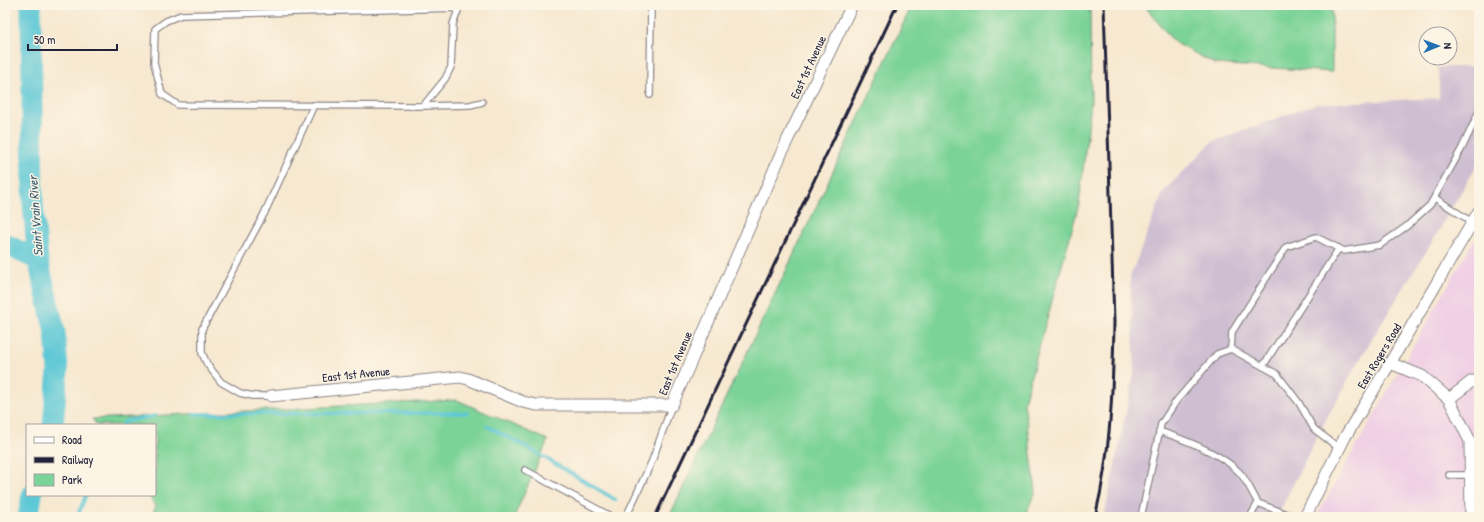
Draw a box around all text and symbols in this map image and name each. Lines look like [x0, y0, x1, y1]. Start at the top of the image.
scale bar [28, 26, 117, 52]
north arrow [1418, 26, 1458, 66]
text: 50 m [34, 31, 55, 48]
street label: East 1st Avenue [786, 32, 830, 101]
text: N [1441, 43, 1455, 49]
water label: Saint Vrain River [23, 173, 47, 257]
street label: East Rogers Road [1353, 320, 1405, 392]
street label: East 1st Avenue [654, 328, 696, 398]
street label: East 1st Avenue [321, 362, 391, 386]
legend [26, 424, 156, 496]
text: Road [62, 431, 82, 448]
text: Railway [62, 451, 93, 468]
text: Park [62, 471, 82, 488]

